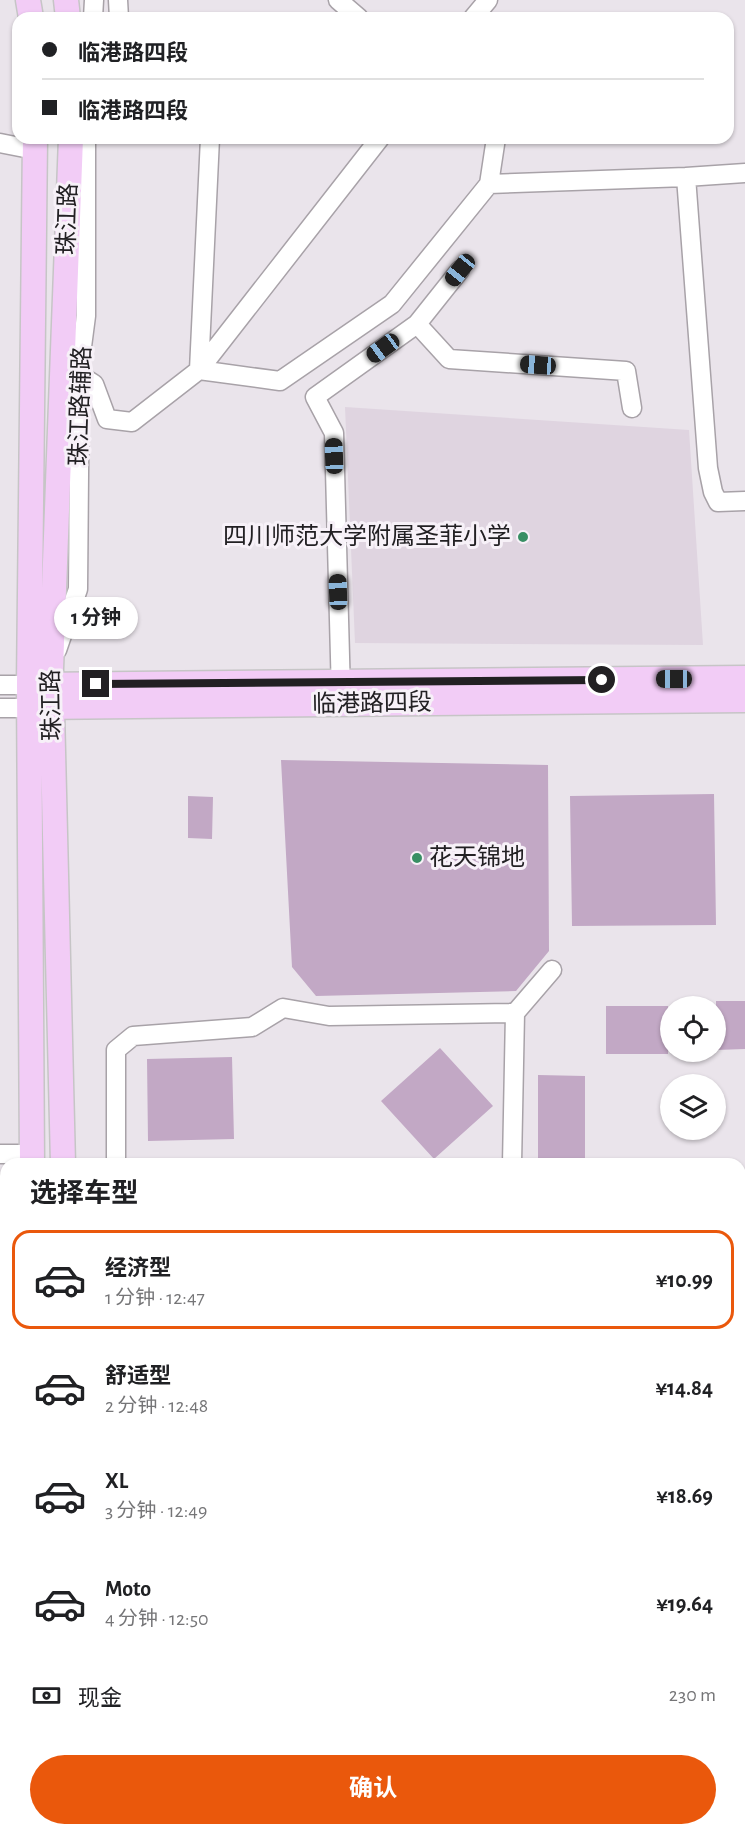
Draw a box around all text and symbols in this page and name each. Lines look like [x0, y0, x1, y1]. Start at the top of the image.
text: 临港路四段 [78, 42, 188, 64]
text: 临港路四段 [78, 100, 188, 122]
street label: 珠江路 [53, 183, 81, 255]
car [442, 250, 478, 290]
car [363, 330, 403, 366]
street label: 珠江路辅路 [65, 346, 95, 466]
car [519, 355, 557, 375]
car [324, 438, 344, 474]
place label: 四川师范大学附属圣菲小学 [223, 523, 511, 549]
marker: 四川师范大学附属圣菲小学 [516, 530, 530, 544]
car [328, 574, 348, 610]
callout: 1 分钟 [54, 597, 138, 639]
text: 1 分钟 [71, 608, 121, 628]
route start [588, 666, 615, 693]
street label: 珠江路 [37, 669, 65, 741]
route end [82, 670, 109, 697]
car [656, 670, 692, 688]
street label: 临港路四段 [312, 689, 432, 717]
place label: 花天锦地 [429, 844, 525, 870]
marker: 花天锦地 [410, 851, 424, 865]
map controls [660, 996, 726, 1140]
button: locate [660, 996, 726, 1062]
button: layers [660, 1074, 726, 1140]
text: 选择车型 [30, 1180, 138, 1207]
icon: car [33, 1253, 87, 1307]
text: 经济型 [105, 1257, 171, 1279]
text: ¥10.99 [656, 1269, 713, 1291]
text: 1 分钟 · 12:47 [105, 1288, 205, 1308]
icon: car [33, 1361, 87, 1415]
text: 舒适型 [105, 1365, 171, 1387]
text: ¥14.84 [655, 1377, 713, 1399]
text: 2 分钟 · 12:48 [105, 1396, 208, 1416]
icon: car [33, 1469, 87, 1523]
text: XL [105, 1470, 128, 1492]
text: ¥18.69 [656, 1485, 713, 1507]
text: 3 分钟 · 12:49 [105, 1501, 207, 1521]
icon: car [33, 1577, 87, 1631]
text: Moto [105, 1578, 151, 1600]
text: ¥19.64 [656, 1593, 713, 1615]
text: 4 分钟 · 12:50 [105, 1609, 209, 1629]
icon: cash [30, 1679, 63, 1712]
text: 230 m [669, 1685, 716, 1705]
text: 现金 [78, 1687, 122, 1709]
button: 确认 [30, 1755, 716, 1824]

